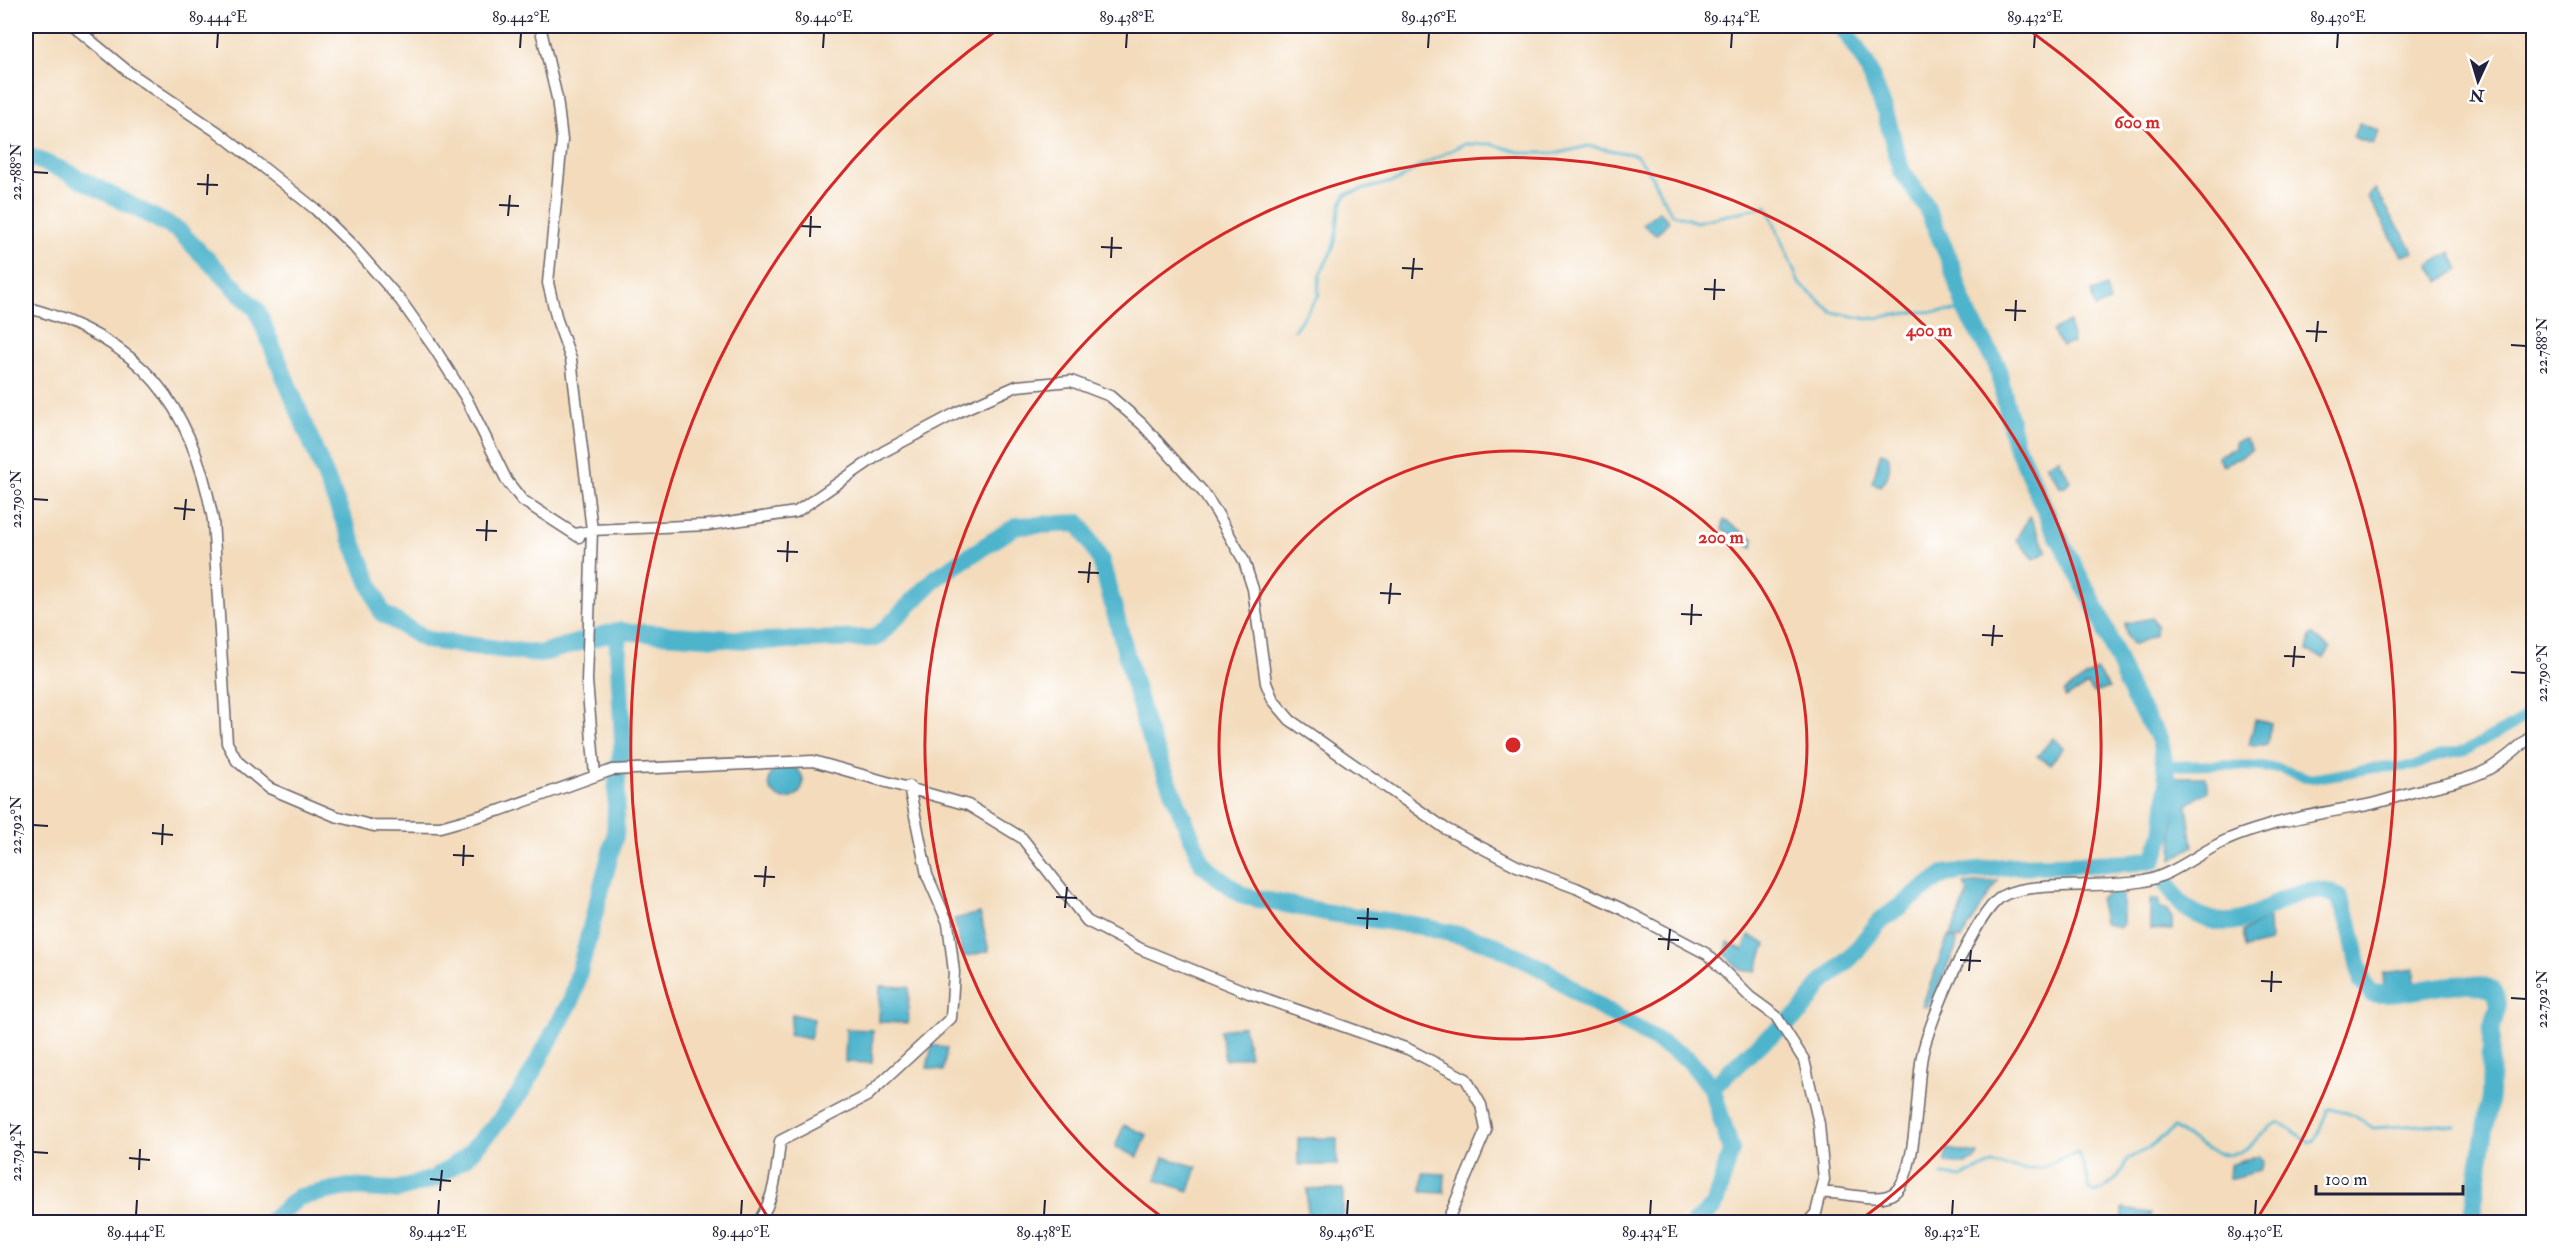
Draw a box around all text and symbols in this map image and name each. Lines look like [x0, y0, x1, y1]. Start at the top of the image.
text: 89.444°E [189, 8, 247, 27]
text: 89.442°E [492, 8, 550, 27]
text: 89.440°E [795, 8, 853, 27]
text: 89.438°E [1100, 8, 1155, 27]
text: 89.436°E [1401, 8, 1457, 27]
text: 89.434°E [1704, 8, 1760, 27]
text: 89.432°E [2007, 8, 2063, 27]
text: 89.430°E [2310, 8, 2366, 27]
north arrow [2448, 51, 2508, 111]
text: N [2469, 84, 2486, 106]
text: 600 m [2114, 111, 2161, 134]
text: 22.788°N [7, 143, 26, 201]
text: 22.788°N [2533, 317, 2552, 375]
text: 400 m [1905, 319, 1953, 342]
text: 22.790°N [7, 469, 26, 528]
text: 200 m [1698, 526, 1745, 549]
text: 22.790°N [2533, 643, 2552, 702]
centre of rings [1503, 735, 1523, 755]
text: 22.792°N [7, 795, 26, 854]
text: 22.792°N [2533, 969, 2552, 1028]
text: 22.794°N [7, 1122, 26, 1181]
scale bar [2316, 1158, 2463, 1196]
text: 100 m [2325, 1168, 2368, 1191]
text: 89.444°E [107, 1223, 165, 1242]
text: 89.442°E [409, 1223, 467, 1242]
text: 89.440°E [712, 1223, 770, 1242]
text: 89.438°E [1017, 1223, 1072, 1242]
text: 89.436°E [1319, 1223, 1375, 1242]
text: 89.434°E [1622, 1223, 1678, 1242]
text: 89.432°E [1924, 1223, 1980, 1242]
text: 89.430°E [2227, 1223, 2283, 1242]

